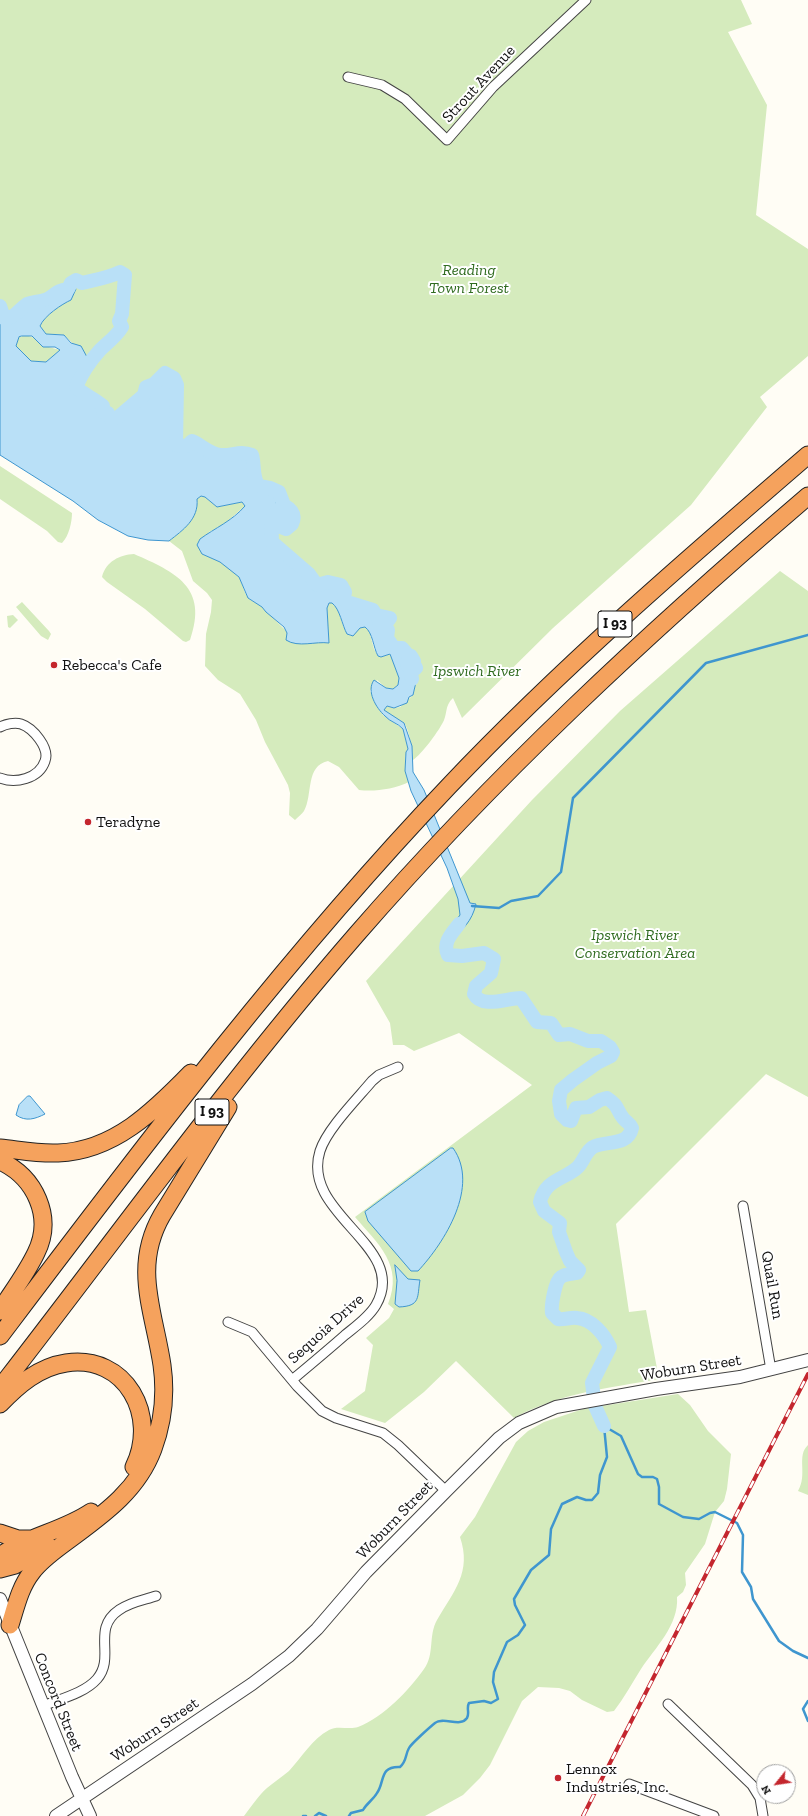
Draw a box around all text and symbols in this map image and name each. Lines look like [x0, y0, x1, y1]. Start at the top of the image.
street label: Strout Avenue [438, 41, 520, 127]
park label: Reading Town Forest [429, 260, 509, 298]
road number: I 93 [598, 611, 632, 637]
place label: Rebecca's Cafe [62, 655, 162, 675]
marker: Rebecca's Cafe [49, 660, 59, 670]
park label: Ipswich River [433, 661, 521, 681]
place label: Teradyne [96, 812, 160, 832]
marker: Teradyne [83, 817, 93, 827]
park label: Ipswich River Conservation Area [575, 925, 695, 963]
road number: I 93 [195, 1099, 229, 1125]
street label: Quail Run [757, 1249, 787, 1321]
street label: Sequoia Drive [284, 1290, 368, 1368]
street label: Woburn Street [639, 1351, 743, 1385]
street label: Woburn Street [353, 1477, 437, 1563]
street label: Concord Street [30, 1650, 86, 1754]
street label: Woburn Street [108, 1694, 202, 1766]
place label: Lennox Industries, Inc. [566, 1759, 669, 1797]
north arrow [756, 1764, 796, 1804]
marker: Lennox Industries, Inc. [553, 1773, 563, 1783]
text: N [758, 1783, 774, 1797]

